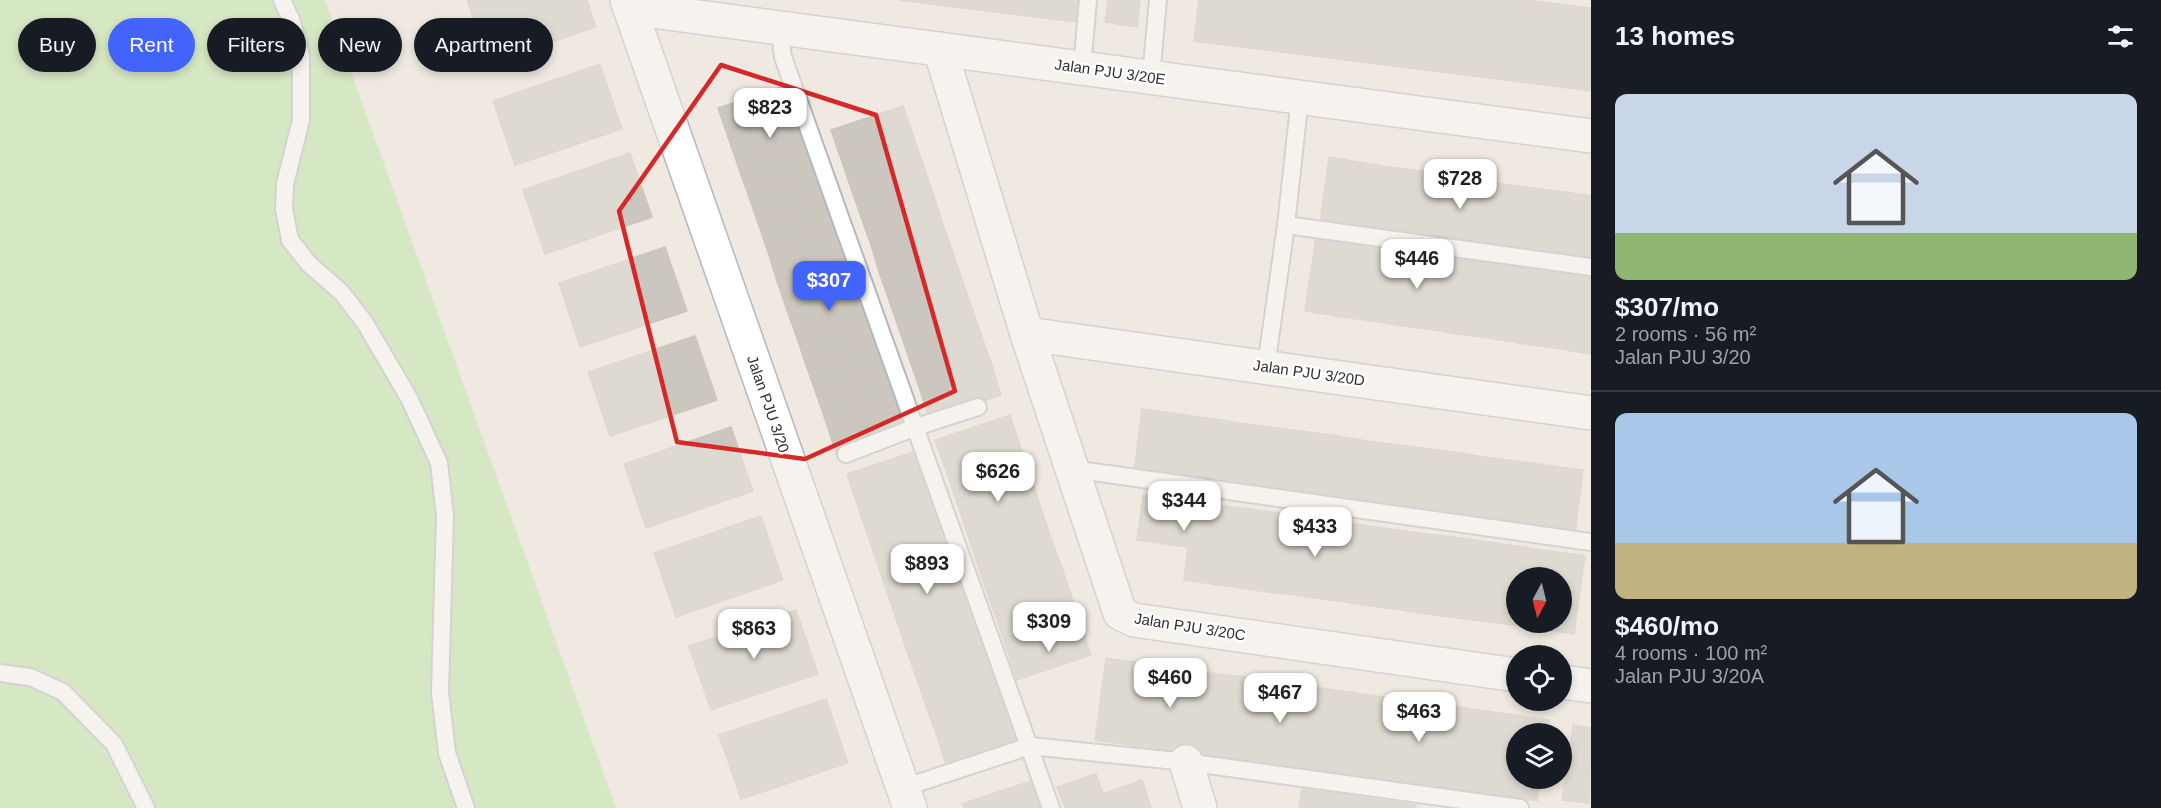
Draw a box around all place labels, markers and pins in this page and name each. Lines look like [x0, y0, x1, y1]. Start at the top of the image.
pin: $823 [734, 88, 806, 139]
pin: $728 [1424, 159, 1496, 210]
pin: $446 [1381, 239, 1453, 290]
pin: $307 [793, 261, 865, 312]
pin: $626 [962, 452, 1034, 503]
pin: $344 [1148, 481, 1220, 532]
pin: $433 [1279, 507, 1351, 558]
pin: $893 [891, 544, 963, 595]
pin: $309 [1013, 602, 1085, 653]
pin: $863 [718, 609, 790, 660]
pin: $460 [1134, 658, 1206, 709]
pin: $467 [1244, 673, 1316, 724]
pin: $463 [1383, 692, 1455, 743]

